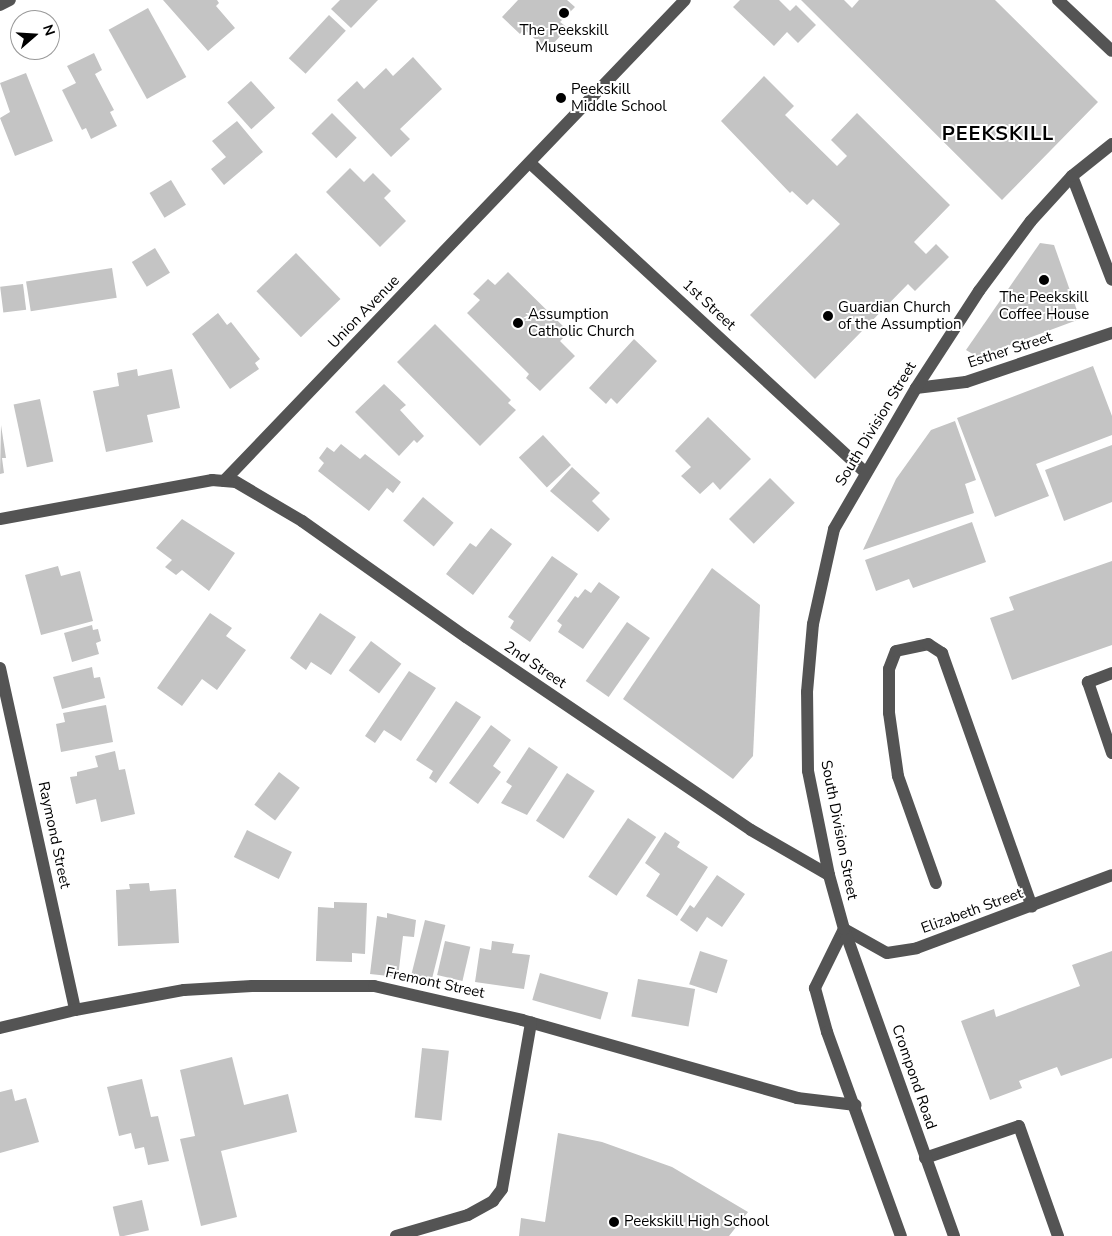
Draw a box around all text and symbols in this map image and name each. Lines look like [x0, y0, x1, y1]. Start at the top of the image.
marker: The Peekskill Museum [558, 7, 570, 19]
north arrow [10, 10, 60, 60]
place label: The Peekskill Museum [520, 21, 608, 56]
text: N [38, 22, 59, 38]
place label: Peekskill Middle School [571, 80, 667, 115]
marker: Peekskill Middle School [555, 92, 567, 104]
district label: PEEKSKILL [941, 121, 1055, 145]
street label: Union Avenue [325, 272, 403, 352]
marker: The Peekskill Coffee House [1038, 274, 1050, 286]
street label: 1st Street [679, 276, 739, 334]
place label: The Peekskill Coffee House [999, 288, 1089, 323]
place label: Guardian Church of the Assumption [838, 298, 962, 333]
place label: Assumption Catholic Church [528, 305, 634, 340]
marker: Guardian Church of the Assumption [822, 310, 834, 322]
marker: Assumption Catholic Church [512, 317, 524, 329]
street label: Esther Street [966, 328, 1054, 372]
street label: South Division Street [832, 359, 920, 489]
street label: 2nd Street [501, 638, 569, 692]
street label: South Division Street [817, 759, 861, 901]
street label: Raymond Street [34, 780, 74, 890]
street label: Elizabeth Street [919, 884, 1025, 938]
street label: Fremont Street [384, 964, 486, 1002]
street label: Crompond Road [888, 1022, 940, 1132]
place label: Peekskill High School [624, 1213, 769, 1231]
marker: Peekskill High School [608, 1216, 620, 1228]

